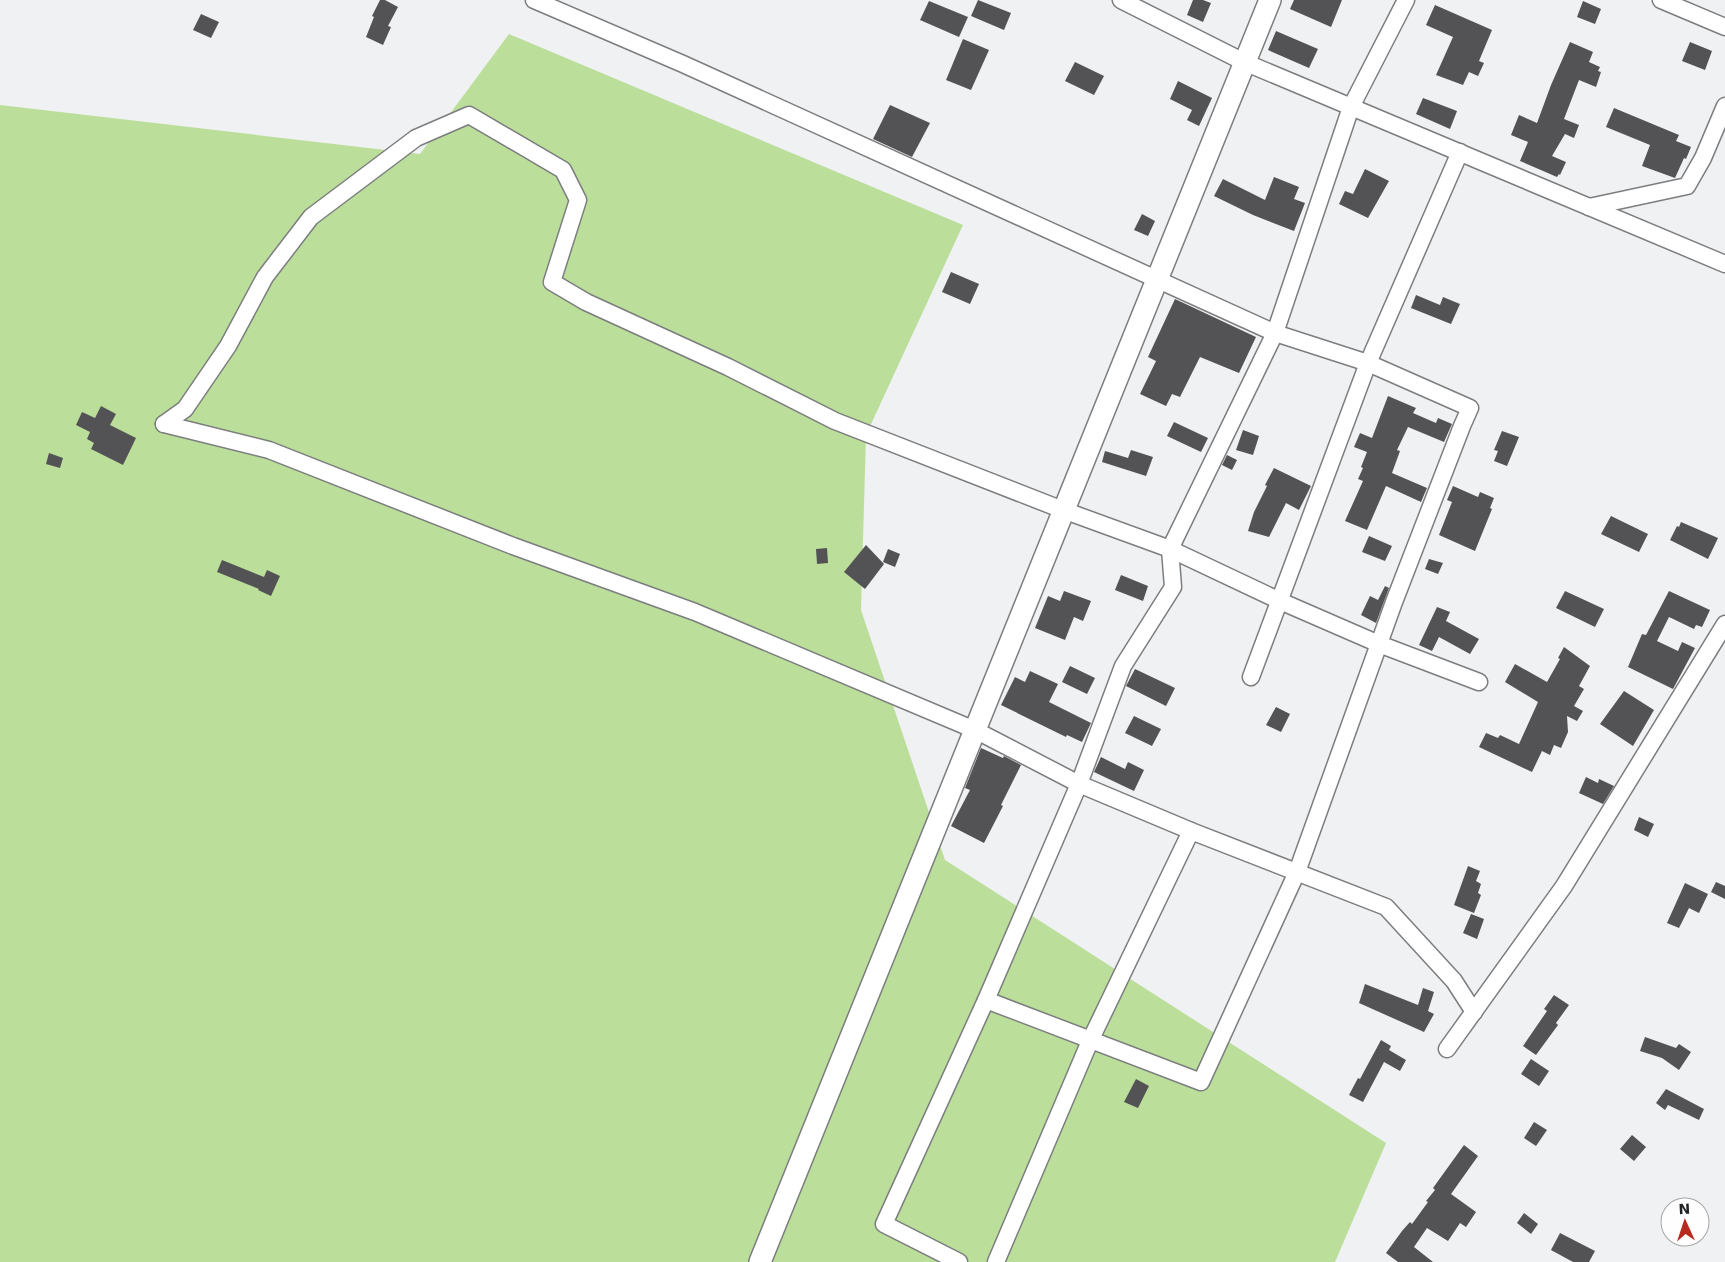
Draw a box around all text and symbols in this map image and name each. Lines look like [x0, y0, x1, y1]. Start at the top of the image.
north arrow [1660, 1197, 1710, 1247]
text: N [1678, 1201, 1691, 1217]

